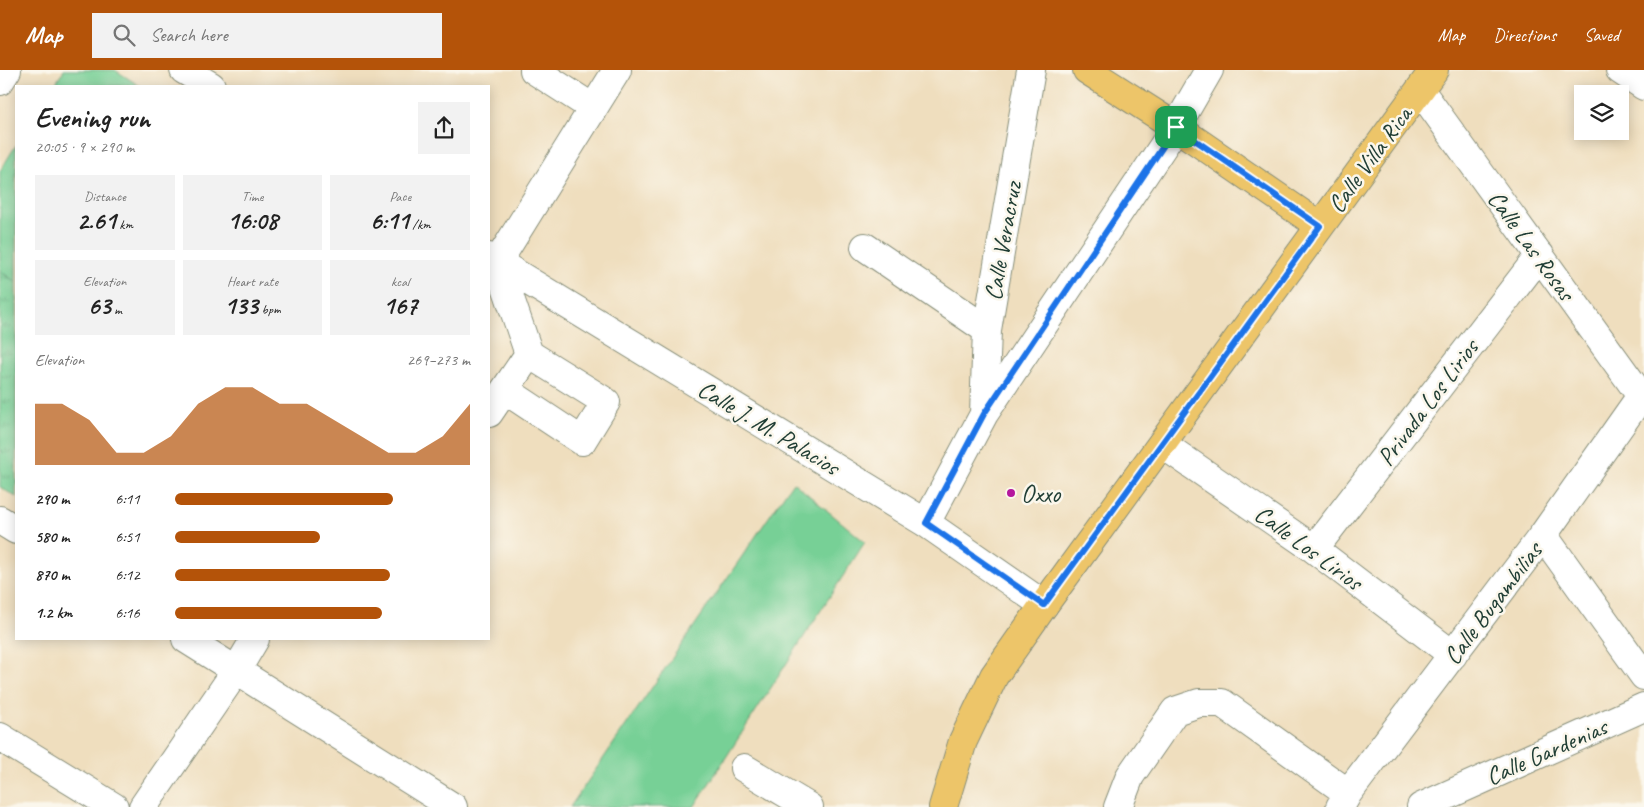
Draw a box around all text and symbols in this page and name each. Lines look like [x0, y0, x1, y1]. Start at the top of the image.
search box [92, 13, 442, 58]
text: Map [25, 20, 62, 50]
icon: search [110, 21, 138, 49]
text: Search here [150, 23, 228, 47]
text: Map [1438, 24, 1465, 46]
text: Directions [1493, 24, 1556, 46]
text: Saved [1584, 24, 1619, 46]
map controls [1574, 85, 1629, 140]
button: layers [1574, 85, 1629, 140]
street label: Calle Villa Rica [1320, 98, 1421, 219]
text: Evening run [35, 100, 150, 135]
button: share [418, 102, 470, 154]
pin [1155, 106, 1197, 148]
icon: arrive [1162, 113, 1190, 141]
text: 20:05 · 9 × 290 m [35, 137, 134, 157]
street label: Calle Veracruz [977, 177, 1030, 303]
street label: Calle Las Rosas [1480, 184, 1583, 309]
text: Distance [84, 188, 126, 205]
text: Time [242, 188, 263, 205]
text: Pace [389, 188, 411, 205]
text: 2.61 [77, 205, 116, 237]
text: 16:08 [227, 205, 278, 237]
text: 6:11 [370, 205, 409, 237]
text: km [116, 216, 133, 233]
text: /km [409, 216, 431, 233]
text: Elevation [83, 273, 126, 290]
text: Heart rate [227, 273, 278, 290]
text: kcal [391, 273, 409, 290]
text: 63 [88, 290, 111, 322]
text: 133 [224, 290, 258, 322]
text: 167 [383, 290, 417, 322]
text: m [111, 301, 122, 318]
text: bpm [258, 301, 281, 318]
street label: Privada Los Lirios [1370, 331, 1487, 472]
text: Elevation [35, 350, 84, 370]
text: 269–273 m [407, 350, 470, 370]
street label: Calle J. M. Palacios [692, 373, 847, 484]
place label: Oxxo [1021, 478, 1061, 510]
marker: Oxxo [1005, 487, 1017, 499]
text: 290 m [35, 489, 69, 509]
text: 6:11 [115, 489, 140, 509]
street label: Calle Los Lirios [1248, 498, 1371, 599]
text: 580 m [35, 527, 69, 547]
text: 6:51 [115, 527, 140, 547]
street label: Calle Bugambilias [1436, 534, 1551, 671]
text: 870 m [35, 565, 70, 585]
text: 6:12 [115, 565, 140, 585]
text: 1.2 km [35, 603, 72, 623]
text: 6:16 [115, 603, 140, 623]
street label: Calle Gardenias [1481, 710, 1614, 793]

